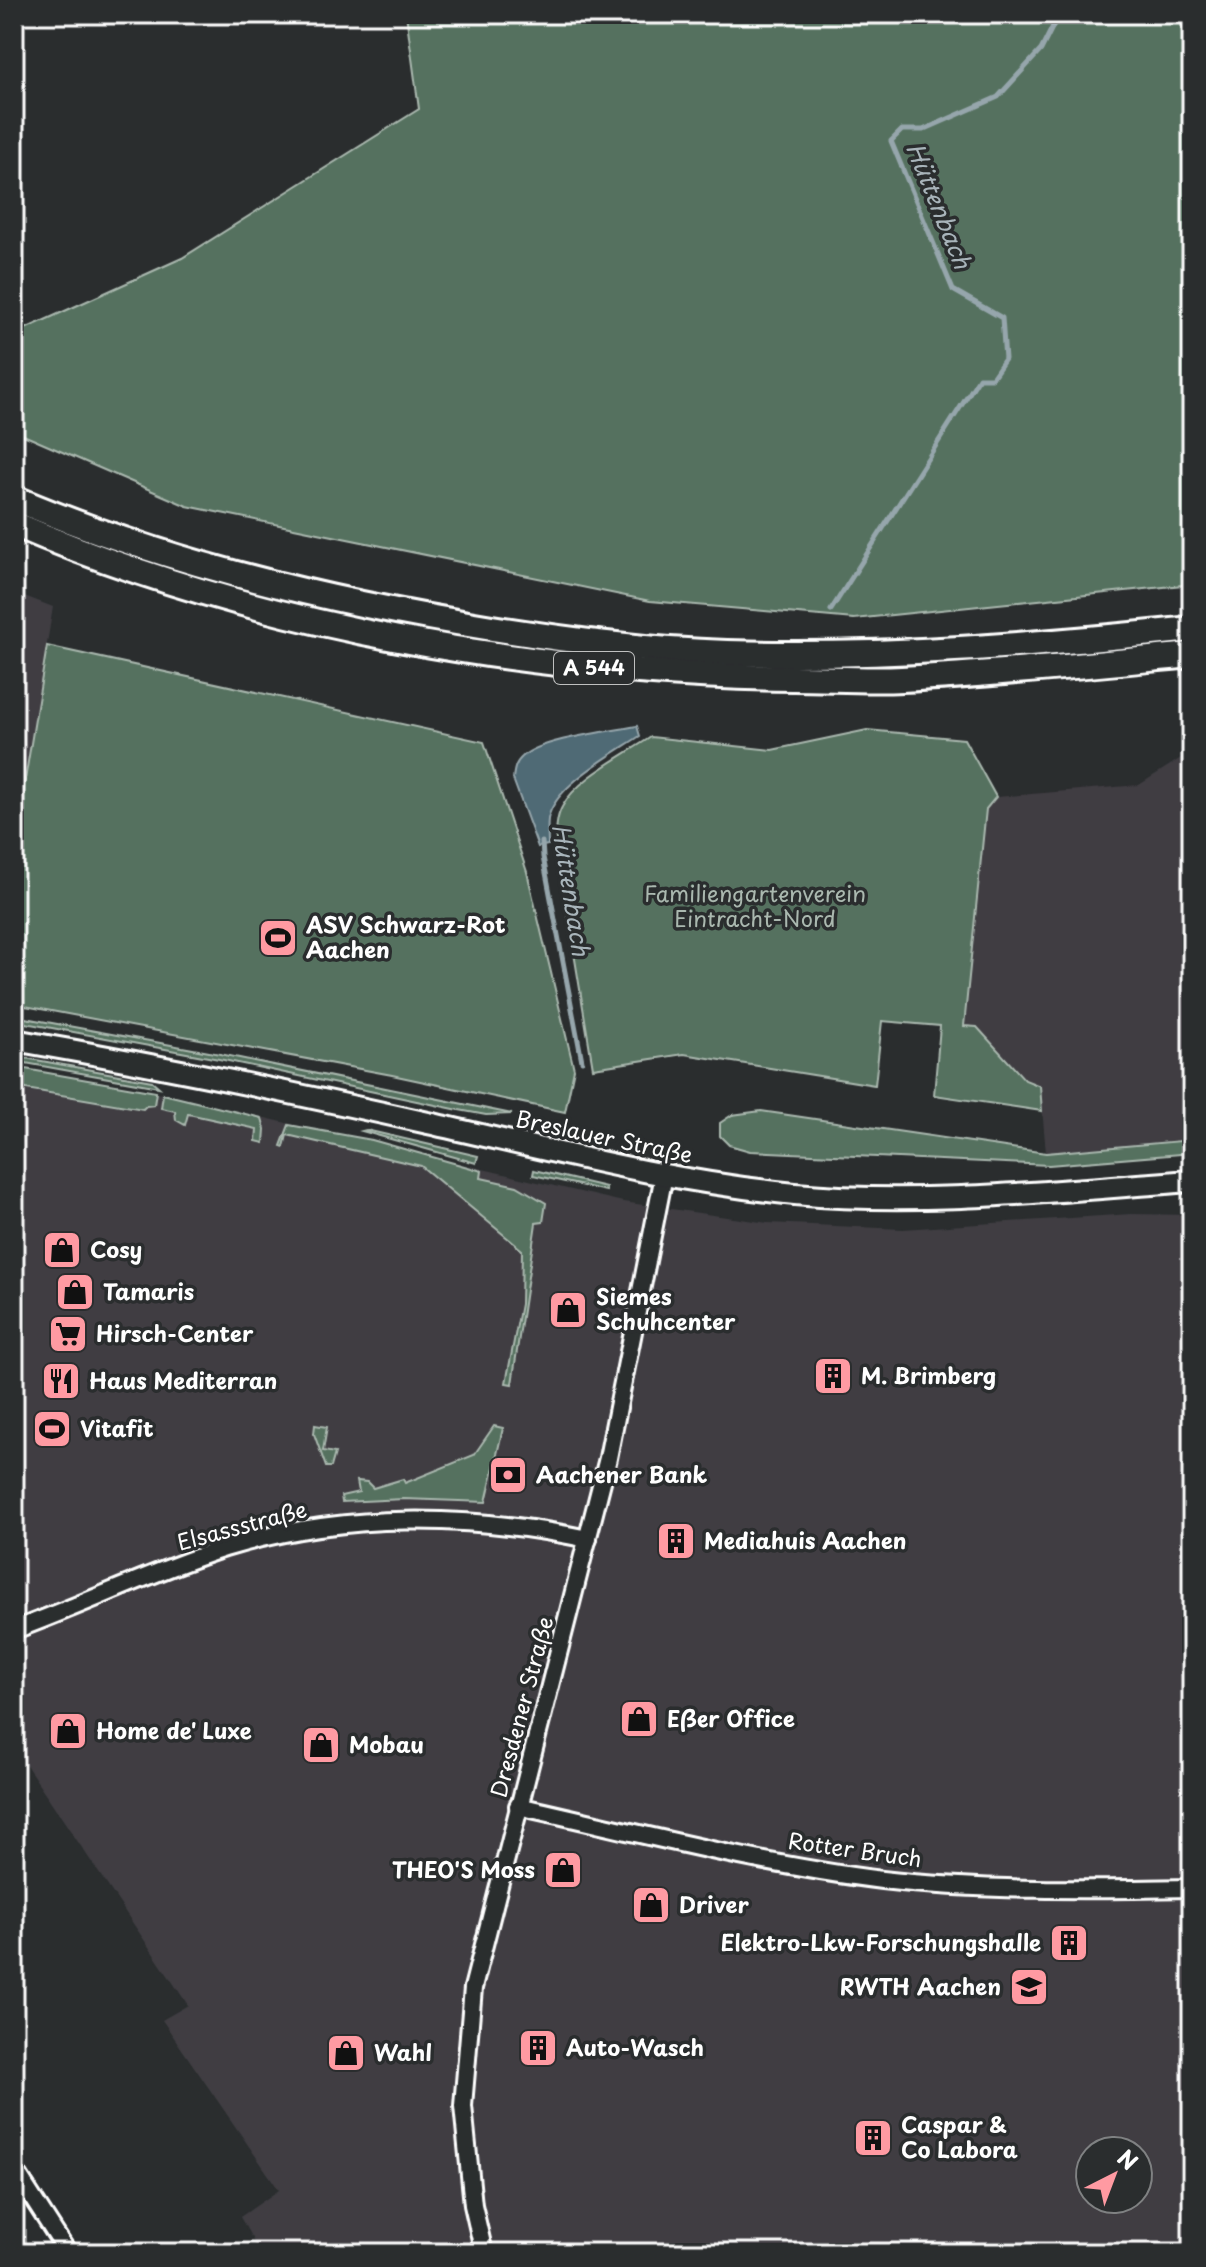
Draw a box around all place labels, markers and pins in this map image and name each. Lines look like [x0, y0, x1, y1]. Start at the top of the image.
place label: ASV Schwarz-Rot Aachen [305, 907, 506, 965]
sports icon: ASV Schwarz-Rot Aachen [257, 917, 299, 959]
shop icon: Cosy [41, 1229, 83, 1271]
place label: Cosy [90, 1232, 142, 1265]
shop icon: Tamaris [54, 1271, 96, 1313]
place label: Tamaris [103, 1274, 194, 1307]
place label: Siemes Schuhcenter [596, 1279, 736, 1337]
shop icon: Siemes Schuhcenter [547, 1289, 589, 1331]
supermarket icon: Hirsch-Center [47, 1313, 89, 1355]
place label: Hirsch-Center [96, 1316, 254, 1349]
building icon: M. Brimberg [812, 1355, 854, 1397]
place label: M. Brimberg [861, 1358, 996, 1391]
restaurant icon: Haus Mediterran [40, 1360, 82, 1402]
place label: Haus Mediterran [89, 1363, 277, 1396]
sports icon: Vitafit [31, 1408, 73, 1450]
place label: Vitafit [80, 1411, 154, 1444]
bank icon: Aachener Bank [487, 1454, 529, 1496]
place label: Aachener Bank [536, 1457, 707, 1490]
building icon: Mediahuis Aachen [655, 1520, 697, 1562]
place label: Mediahuis Aachen [704, 1523, 907, 1556]
shop icon: Eßer Office [618, 1698, 660, 1740]
place label: Eßer Office [667, 1701, 795, 1734]
shop icon: Home de' Luxe [47, 1710, 89, 1752]
place label: Home de' Luxe [96, 1713, 252, 1746]
shop icon: Mobau [300, 1724, 342, 1766]
place label: Mobau [349, 1727, 424, 1760]
shop icon: THEO'S Moss [542, 1849, 584, 1891]
place label: THEO'S Moss [392, 1852, 535, 1885]
shop icon: Driver [630, 1884, 672, 1926]
place label: Driver [679, 1887, 750, 1920]
building icon: Elektro-Lkw-Forschungshalle [1048, 1922, 1090, 1964]
place label: Elektro-Lkw-Forschungshalle [720, 1925, 1041, 1958]
school or university icon: RWTH Aachen [1008, 1966, 1050, 2008]
place label: RWTH Aachen [840, 1969, 1001, 2002]
building icon: Auto-Wasch [517, 2027, 559, 2069]
place label: Auto-Wasch [566, 2030, 704, 2063]
shop icon: Wahl [325, 2032, 367, 2074]
place label: Wahl [374, 2035, 432, 2068]
place label: Caspar & Co Labora [901, 2107, 1018, 2165]
building icon: Caspar & Co Labora [852, 2117, 894, 2159]

